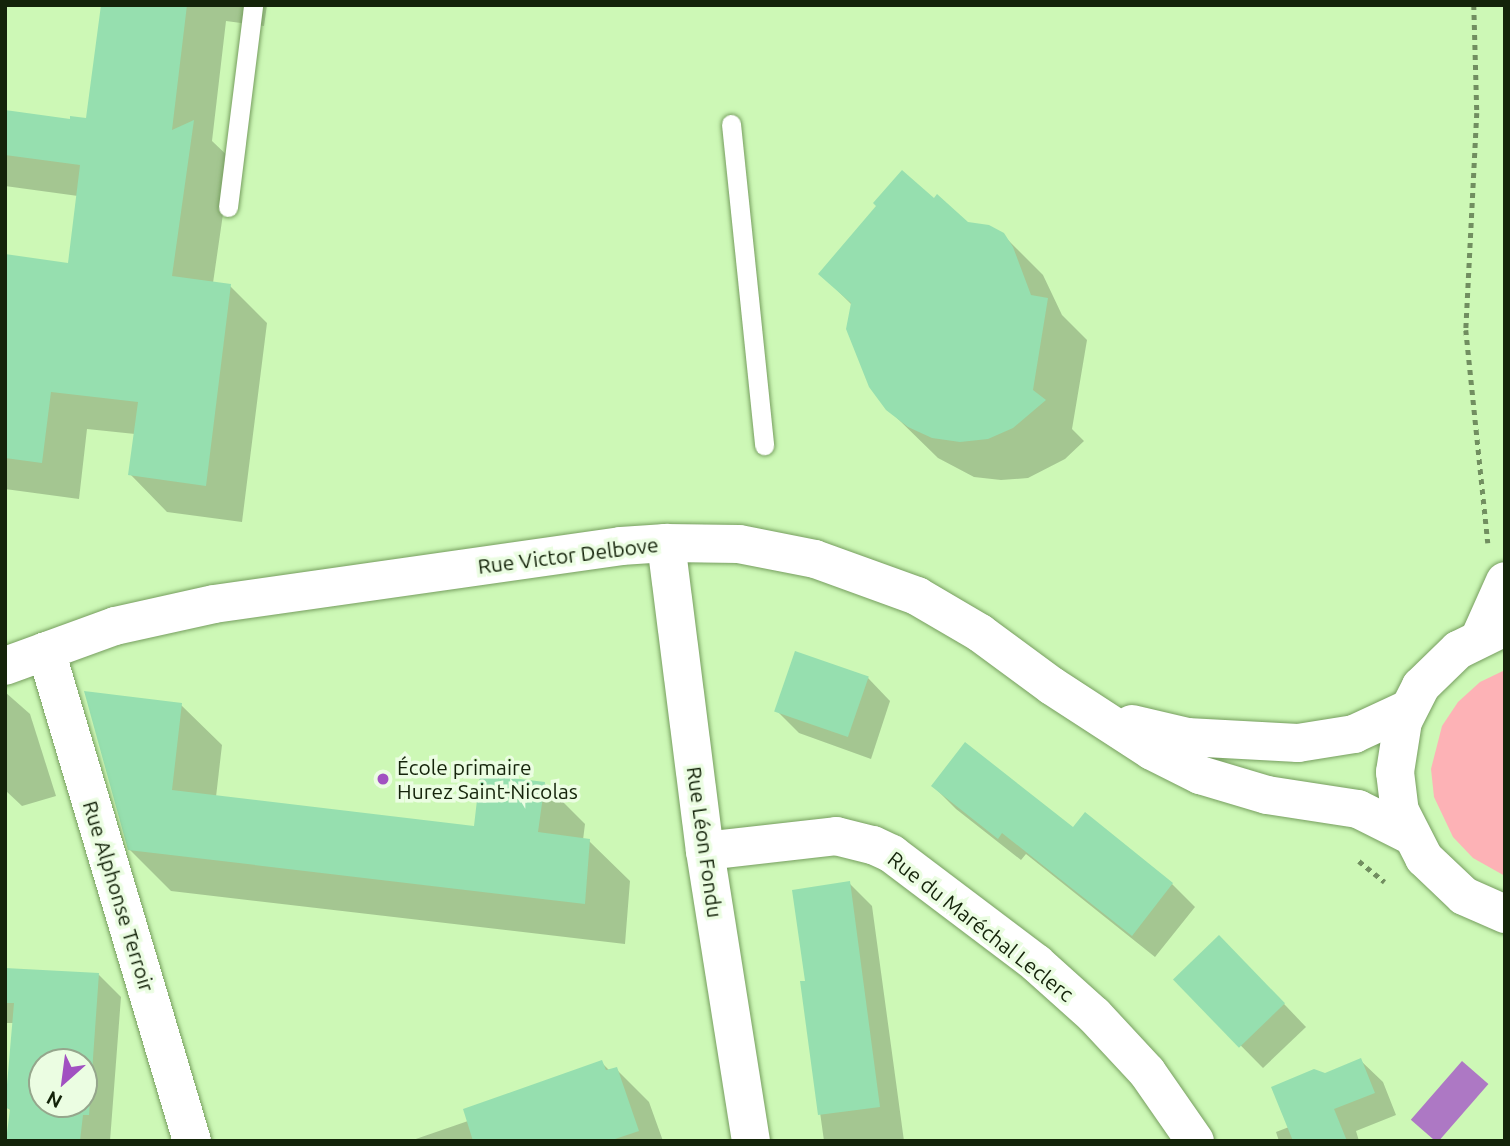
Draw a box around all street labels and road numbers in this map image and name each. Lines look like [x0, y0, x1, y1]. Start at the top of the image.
street label: Rue Victor Delbove [476, 531, 660, 579]
street label: Rue Léon Fondu [682, 765, 728, 919]
street label: Rue Alphonse Terroir [78, 798, 160, 994]
street label: Rue du Maréchal Leclerc [883, 846, 1079, 1006]

